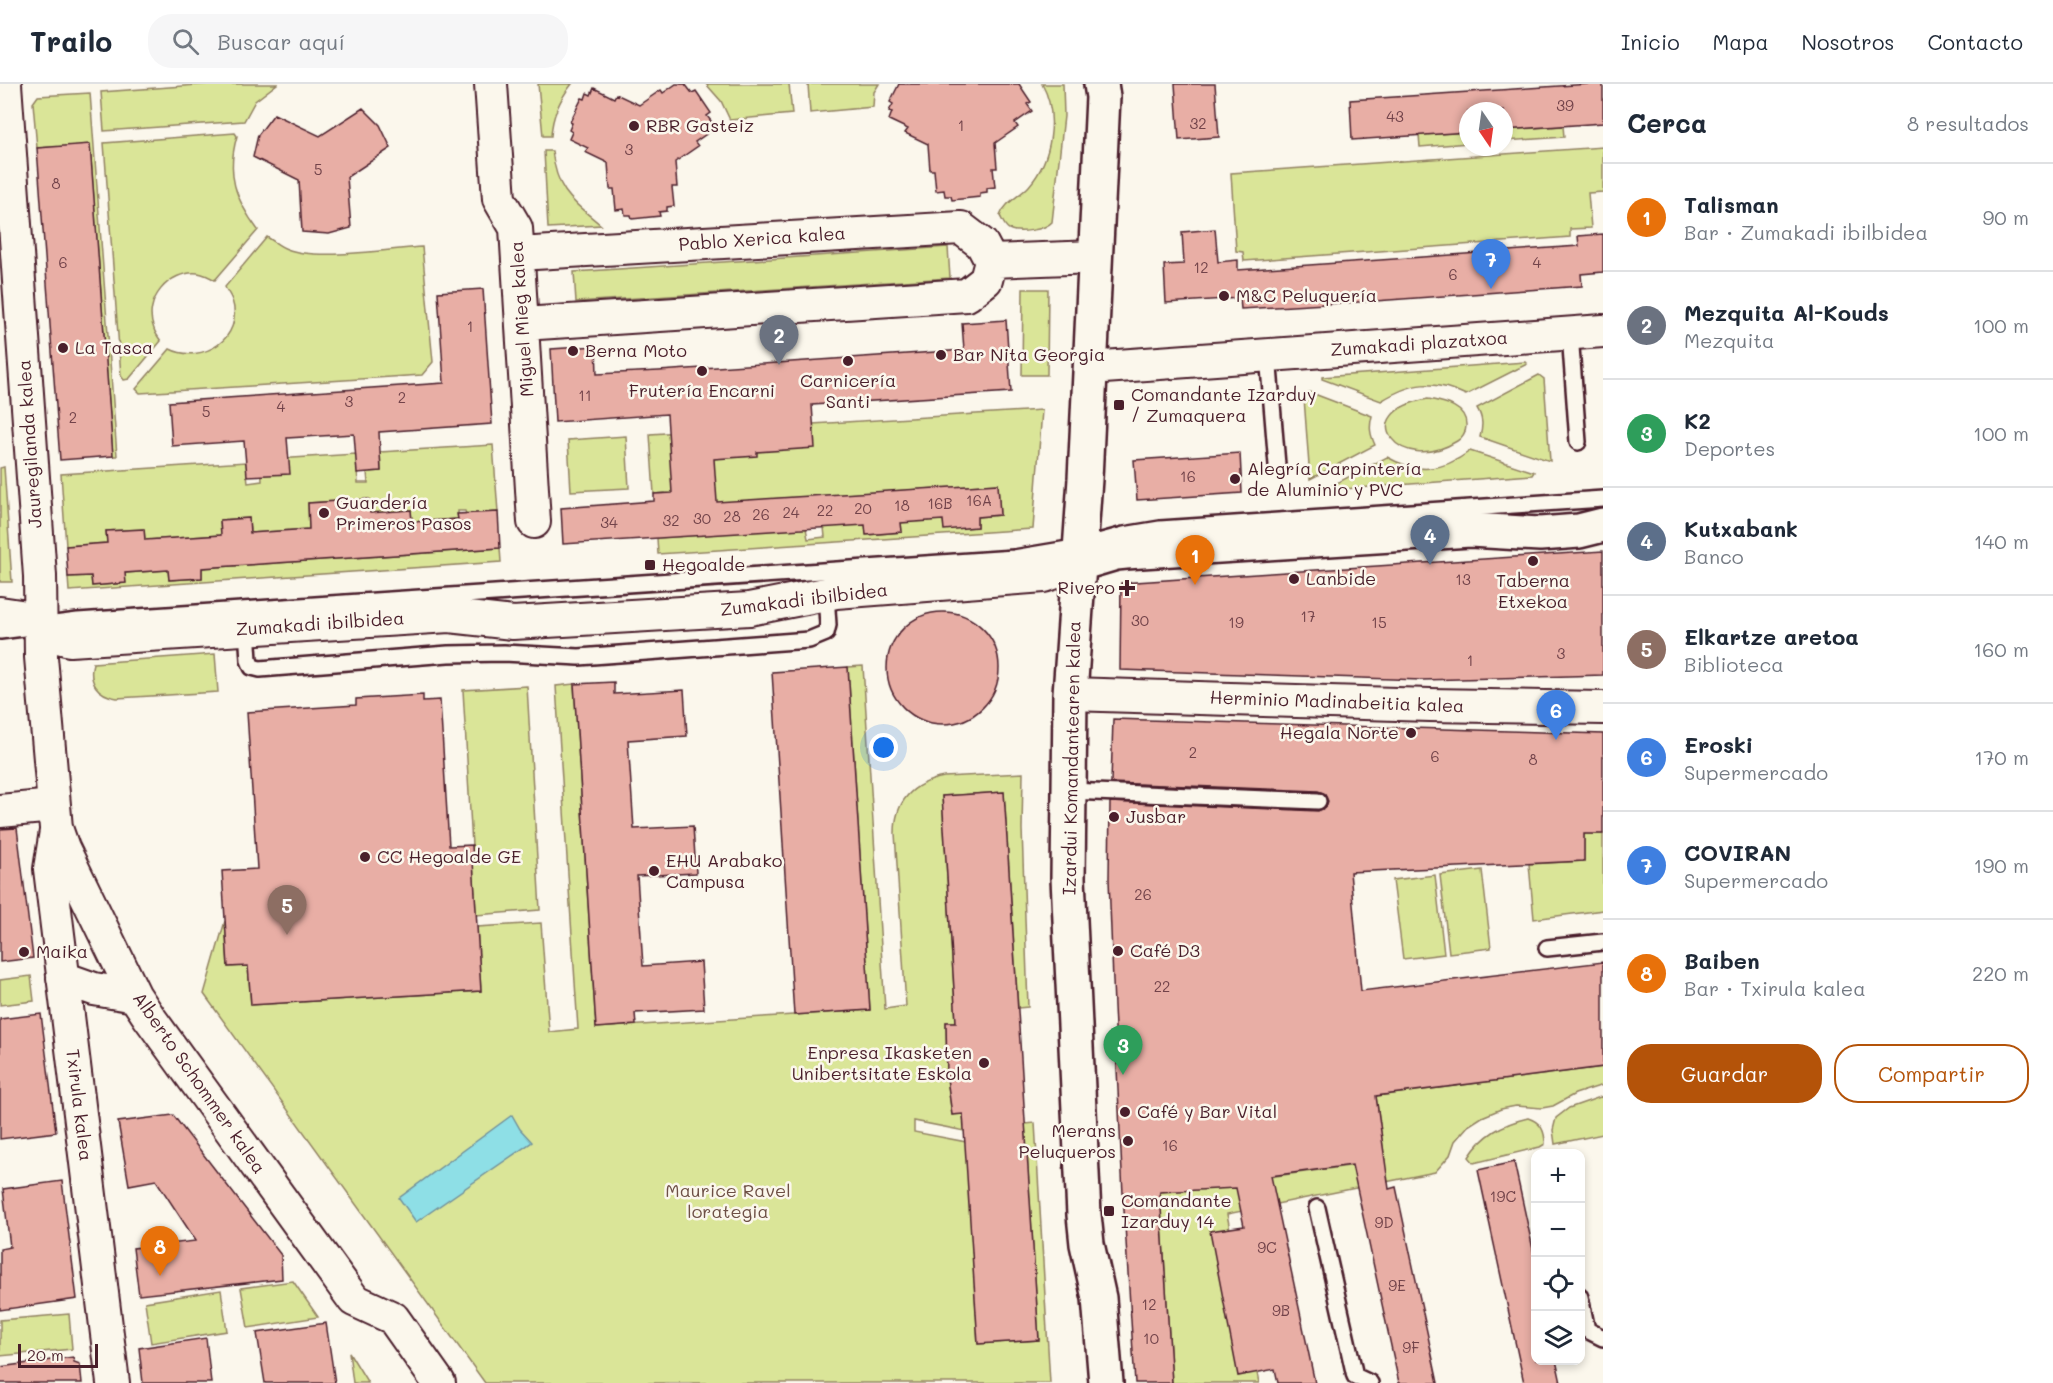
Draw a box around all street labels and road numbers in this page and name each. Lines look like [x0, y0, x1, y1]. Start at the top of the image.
street label: Pablo Xerica kalea [678, 220, 846, 256]
street label: Miguel Mieg kalea [504, 240, 538, 398]
street label: Zumakadi plazatxoa [1329, 325, 1509, 361]
street label: Jauregilanda kalea [11, 359, 47, 529]
street label: Zumakadi ibilbidea [719, 577, 889, 621]
street label: Zumakadi ibilbidea [235, 605, 405, 641]
street label: Izardui Komandantearen kalea [1057, 621, 1085, 895]
street label: Herminio Madinabeitia kalea [1209, 685, 1465, 717]
street label: Alberto Schommer kalea [128, 987, 272, 1178]
street label: Txirula kalea [61, 1047, 99, 1162]

